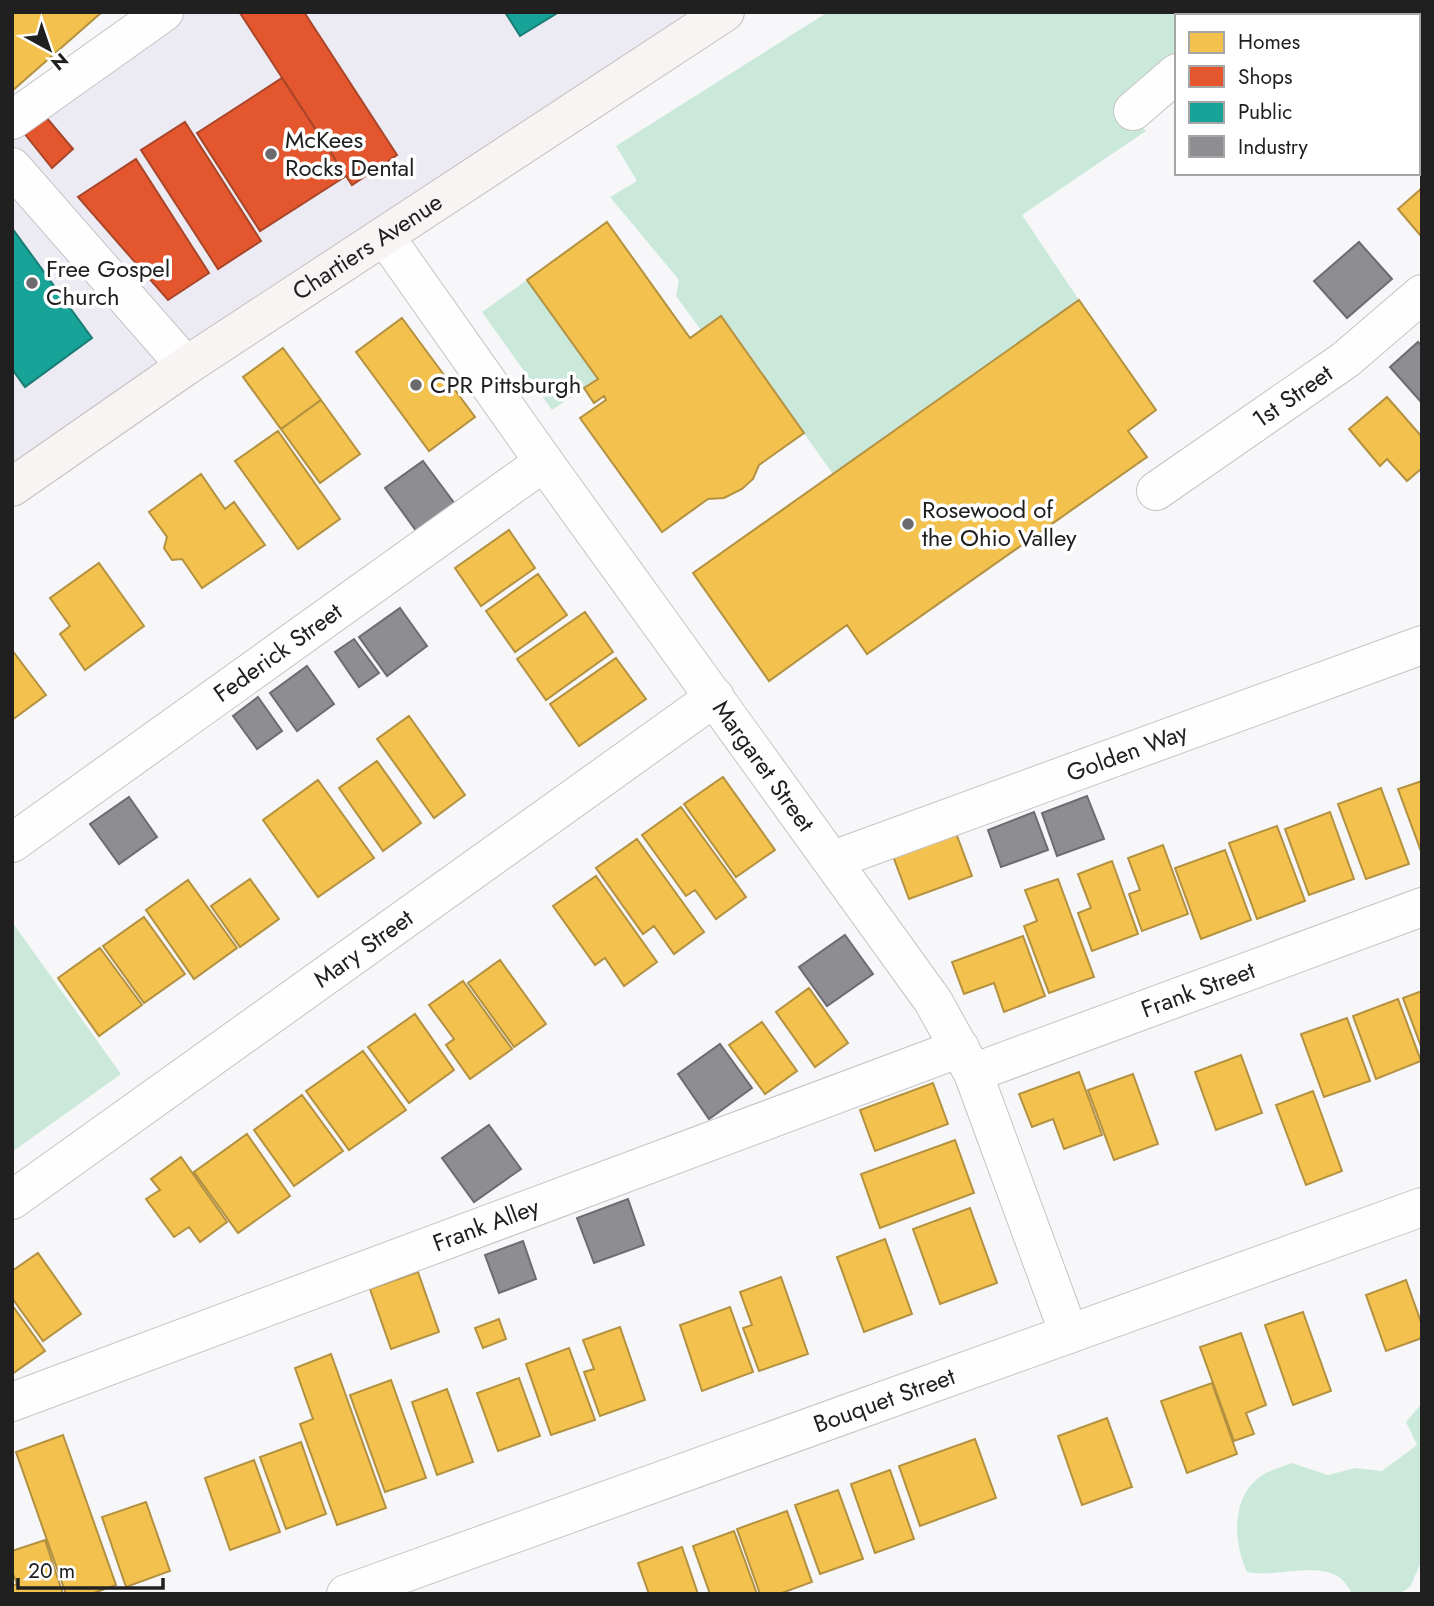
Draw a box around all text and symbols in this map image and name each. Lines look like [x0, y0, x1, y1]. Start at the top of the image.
north arrow [14, 14, 84, 84]
legend [1175, 14, 1420, 175]
text: Homes [1238, 27, 1300, 57]
text: N [45, 46, 74, 77]
text: Shops [1238, 62, 1292, 92]
text: Public [1238, 97, 1292, 127]
place label: McKees Rocks Dental [285, 122, 415, 185]
text: Industry [1238, 132, 1309, 162]
marker: McKees Rocks Dental [263, 146, 279, 162]
street label: Chartiers Avenue [285, 184, 449, 309]
place label: Free Gospel Church [46, 251, 170, 314]
marker: Free Gospel Church [24, 275, 40, 291]
street label: 1st Street [1245, 356, 1340, 436]
place label: CPR Pittsburgh [430, 367, 581, 402]
marker: CPR Pittsburgh [408, 377, 424, 393]
place label: Rosewood of the Ohio Valley [922, 492, 1077, 555]
marker: Rosewood of the Ohio Valley [900, 516, 916, 532]
street label: Federick Street [206, 594, 349, 710]
street label: Margaret Street [704, 693, 823, 839]
street label: Golden Way [1061, 714, 1193, 790]
street label: Mary Street [306, 900, 420, 996]
street label: Frank Street [1136, 952, 1260, 1026]
street label: Frank Alley [428, 1189, 544, 1260]
street label: Bouquet Street [808, 1358, 960, 1441]
scale bar [18, 1546, 163, 1590]
text: 20 m [28, 1556, 75, 1586]

